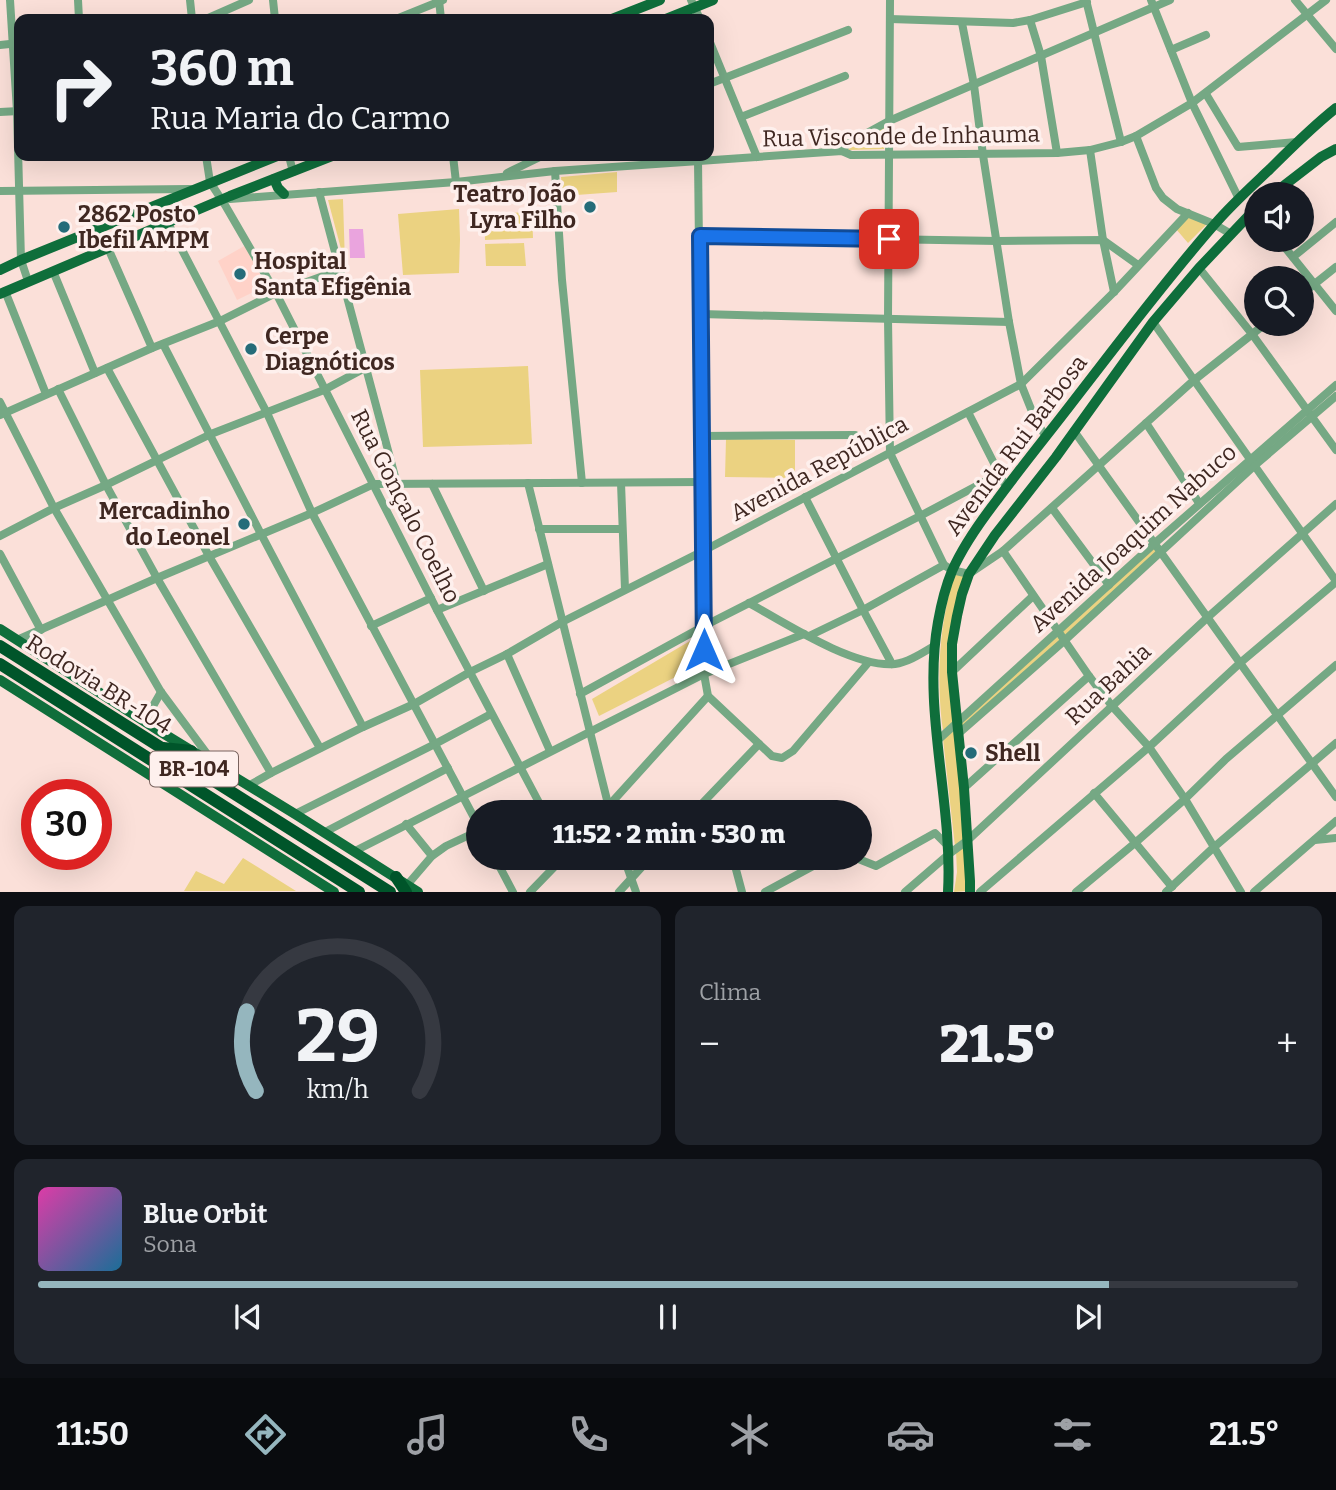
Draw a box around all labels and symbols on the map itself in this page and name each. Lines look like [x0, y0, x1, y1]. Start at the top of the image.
street label: Rua Visconde de Inhauma [762, 120, 1041, 152]
place label: Teatro João Lyra Filho [453, 180, 576, 234]
marker: Teatro João Lyra Filho [582, 199, 598, 215]
place label: 2862 Posto Ibefil AMPM [78, 200, 209, 254]
pin [859, 209, 919, 269]
marker: 2862 Posto Ibefil AMPM [56, 219, 72, 235]
place label: Hospital Santa Efigênia [254, 247, 411, 301]
marker: Hospital Santa Efigênia [232, 266, 248, 282]
place label: Cerpe Diagnóticos [265, 322, 395, 376]
marker: Cerpe Diagnóticos [243, 341, 259, 357]
street label: Avenida Rui Barbosa [939, 349, 1093, 541]
street label: Rua Gonçalo Coelho [345, 405, 467, 607]
street label: Avenida República [725, 409, 913, 527]
street label: Avenida Joaquim Nabuco [1024, 438, 1242, 638]
place label: Mercadinho do Leonel [99, 497, 230, 551]
marker: Mercadinho do Leonel [236, 516, 252, 532]
position arrow [667, 613, 741, 687]
street label: Rodovia BR-104 [21, 628, 177, 740]
street label: Rua Bahia [1060, 637, 1157, 731]
place label: Shell [985, 739, 1040, 767]
marker: Shell [963, 745, 979, 761]
road number: BR-104 [150, 752, 238, 786]
speed limit sign: 30 [21, 779, 112, 870]

